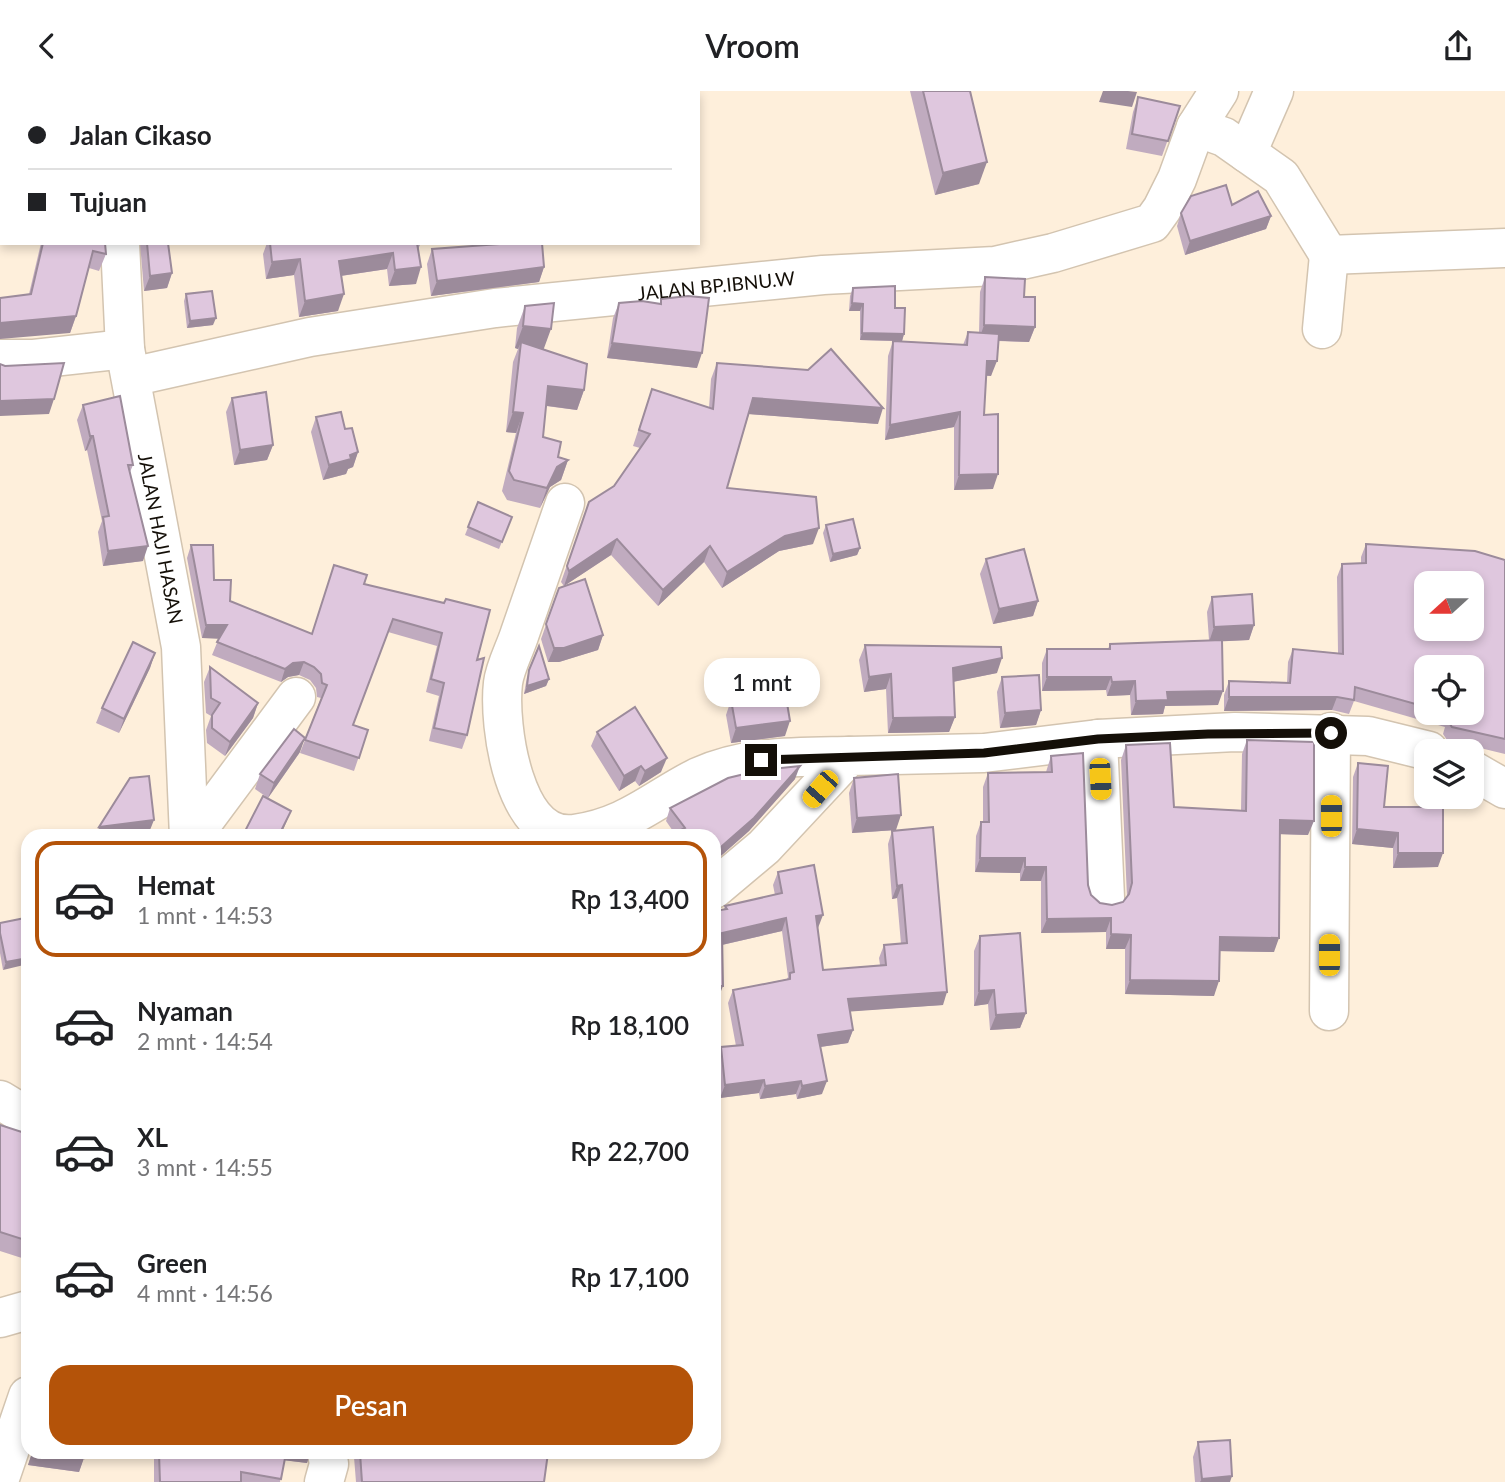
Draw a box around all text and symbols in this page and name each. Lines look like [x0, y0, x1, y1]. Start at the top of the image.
text: Vroom [705, 26, 800, 65]
icon: back [28, 27, 66, 65]
icon: share [1439, 27, 1477, 65]
text: Jalan Cikaso [70, 119, 212, 151]
text: Tujuan [70, 186, 147, 218]
street label: JALAN BP.IBNU.W [636, 266, 796, 305]
street label: JALAN HAJI HASAN [134, 451, 188, 626]
north arrow [1414, 571, 1484, 641]
map controls [1414, 571, 1484, 809]
button: locate [1414, 655, 1484, 725]
callout: 1 mnt [703, 659, 819, 707]
text: 1 mnt [732, 668, 792, 696]
route start [1315, 717, 1347, 749]
button: layers [1414, 739, 1484, 809]
route end [745, 744, 777, 776]
car [1089, 757, 1112, 801]
car [799, 766, 842, 812]
car [1321, 795, 1342, 837]
icon: car [53, 868, 116, 931]
text: Hemat [137, 869, 215, 901]
text: Rp 13,400 [570, 883, 689, 915]
text: 1 mnt · 14:53 [137, 901, 273, 929]
car [1319, 934, 1340, 976]
icon: car [53, 994, 116, 1057]
text: Nyaman [137, 995, 233, 1027]
text: Rp 18,100 [570, 1009, 689, 1041]
text: 2 mnt · 14:54 [137, 1027, 273, 1055]
icon: car [53, 1120, 116, 1183]
text: XL [137, 1121, 168, 1153]
text: Rp 22,700 [570, 1135, 689, 1167]
text: 3 mnt · 14:55 [137, 1153, 273, 1181]
icon: car [53, 1246, 116, 1309]
text: Green [137, 1247, 207, 1279]
text: Rp 17,100 [570, 1261, 689, 1293]
text: 4 mnt · 14:56 [137, 1279, 273, 1307]
button: Pesan [49, 1365, 693, 1445]

